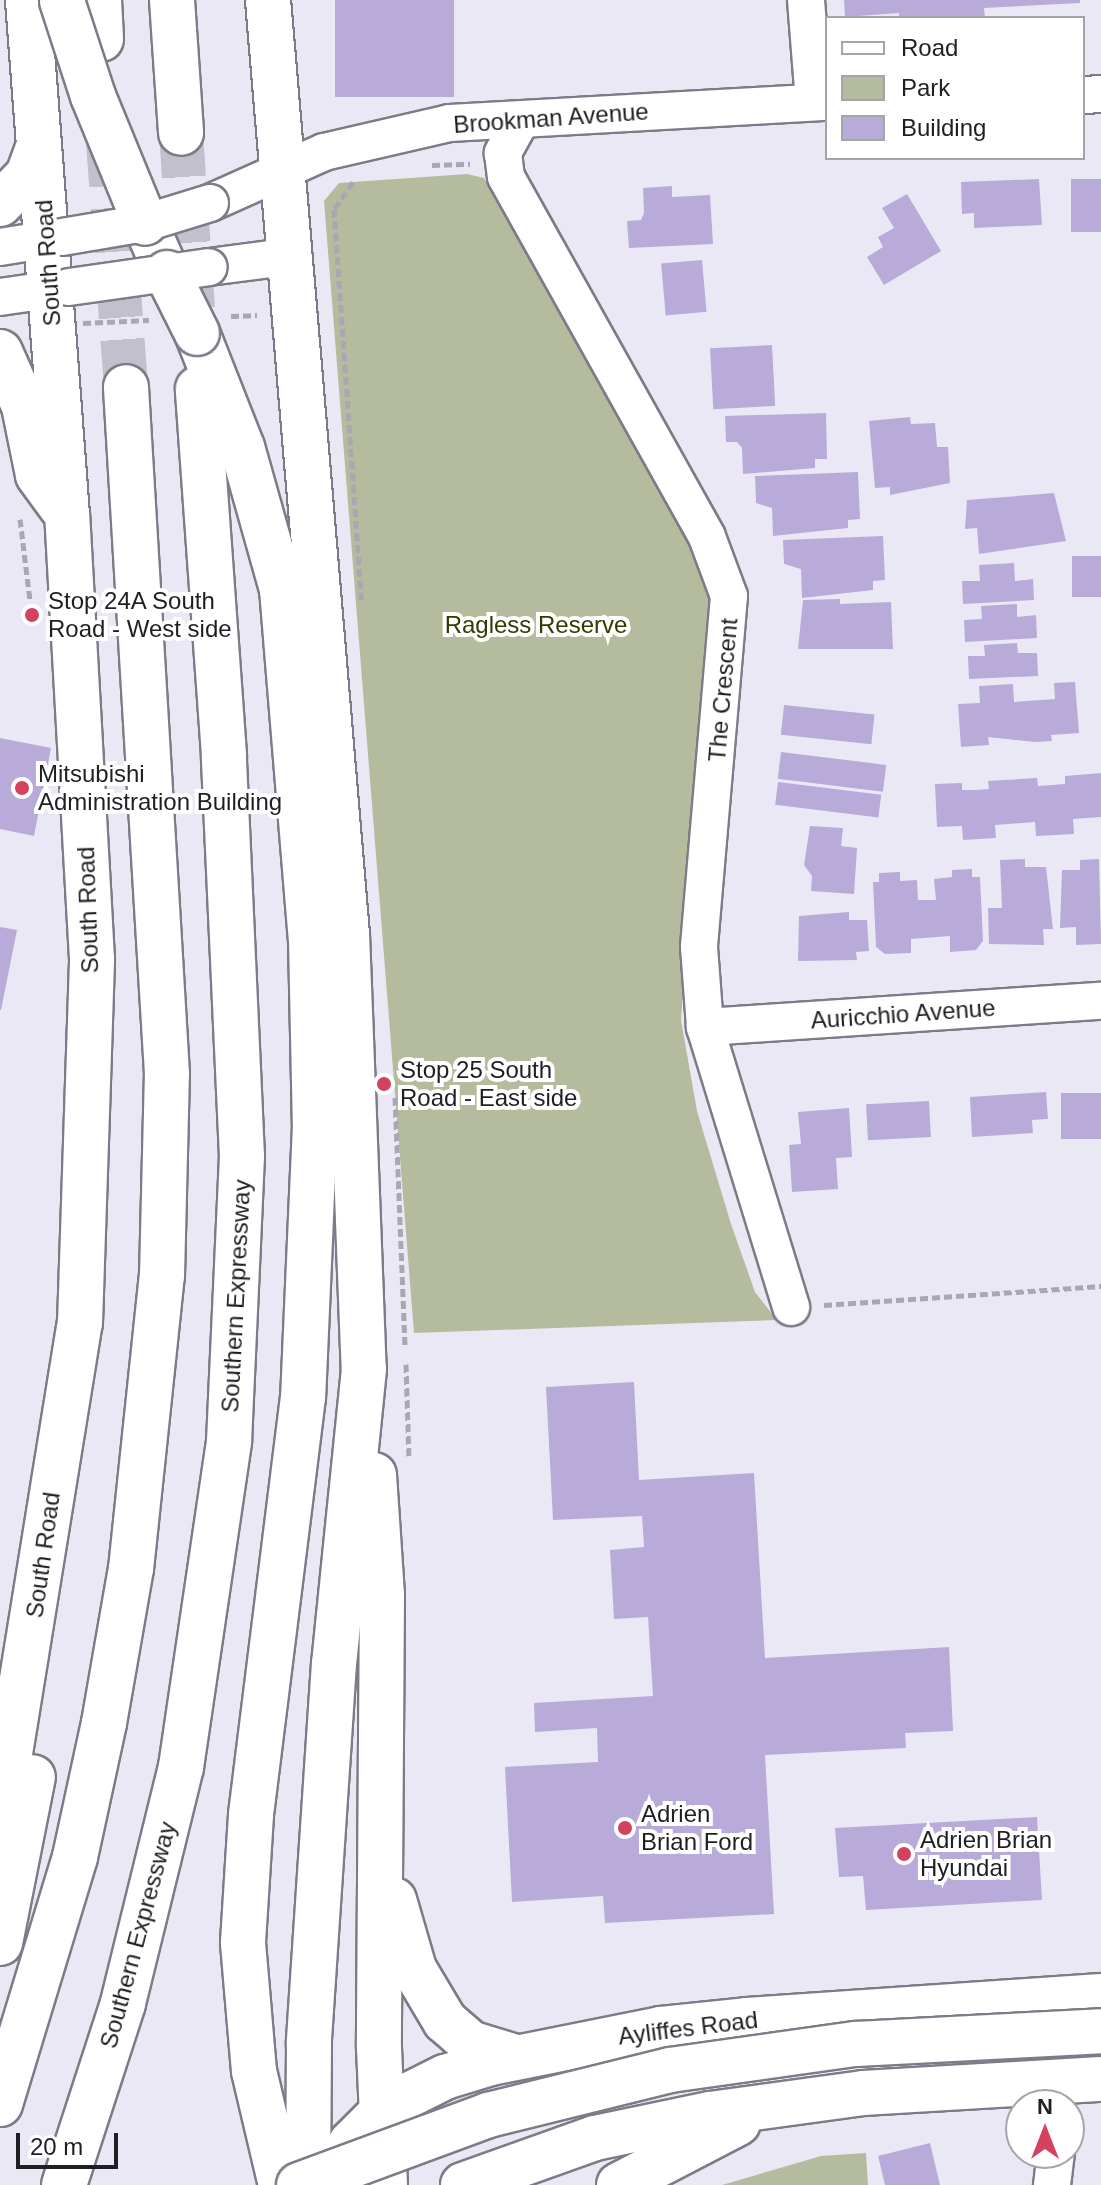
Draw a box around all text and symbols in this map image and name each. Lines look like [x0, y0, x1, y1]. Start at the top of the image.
legend [825, 16, 1085, 160]
text: Road [901, 34, 958, 61]
text: Park [901, 74, 950, 101]
street label: Brookman Avenue [452, 97, 650, 139]
text: Building [901, 114, 986, 141]
street label: South Road [29, 199, 67, 327]
place label: Stop 24A South Road - West side [48, 587, 232, 643]
marker: Stop 24A South Road - West side [23, 606, 41, 624]
park label: Ragless Reserve [445, 611, 627, 639]
street label: The Crescent [702, 617, 744, 763]
place label: Mitsubishi Administration Building [38, 760, 282, 816]
marker: Mitsubishi Administration Building [13, 779, 31, 797]
street label: South Road [71, 846, 105, 974]
street label: Auricchio Avenue [809, 993, 997, 1035]
place label: Stop 25 South Road - East side [400, 1056, 577, 1112]
marker: Stop 25 South Road - East side [375, 1075, 393, 1093]
street label: Southern Expressway [216, 1179, 256, 1413]
street label: South Road [20, 1490, 66, 1620]
place label: Adrien Brian Ford [641, 1800, 753, 1856]
street label: Southern Expressway [94, 1819, 182, 2051]
marker: Adrien Brian Ford [616, 1819, 634, 1837]
place label: Adrien Brian Hyundai [920, 1826, 1052, 1882]
marker: Adrien Brian Hyundai [895, 1845, 913, 1863]
street label: Ayliffes Road [617, 2005, 759, 2051]
north arrow [1005, 2089, 1085, 2169]
text: N [1037, 2094, 1053, 2119]
scale bar [20, 2117, 122, 2167]
text: 20 m [30, 2133, 83, 2160]

